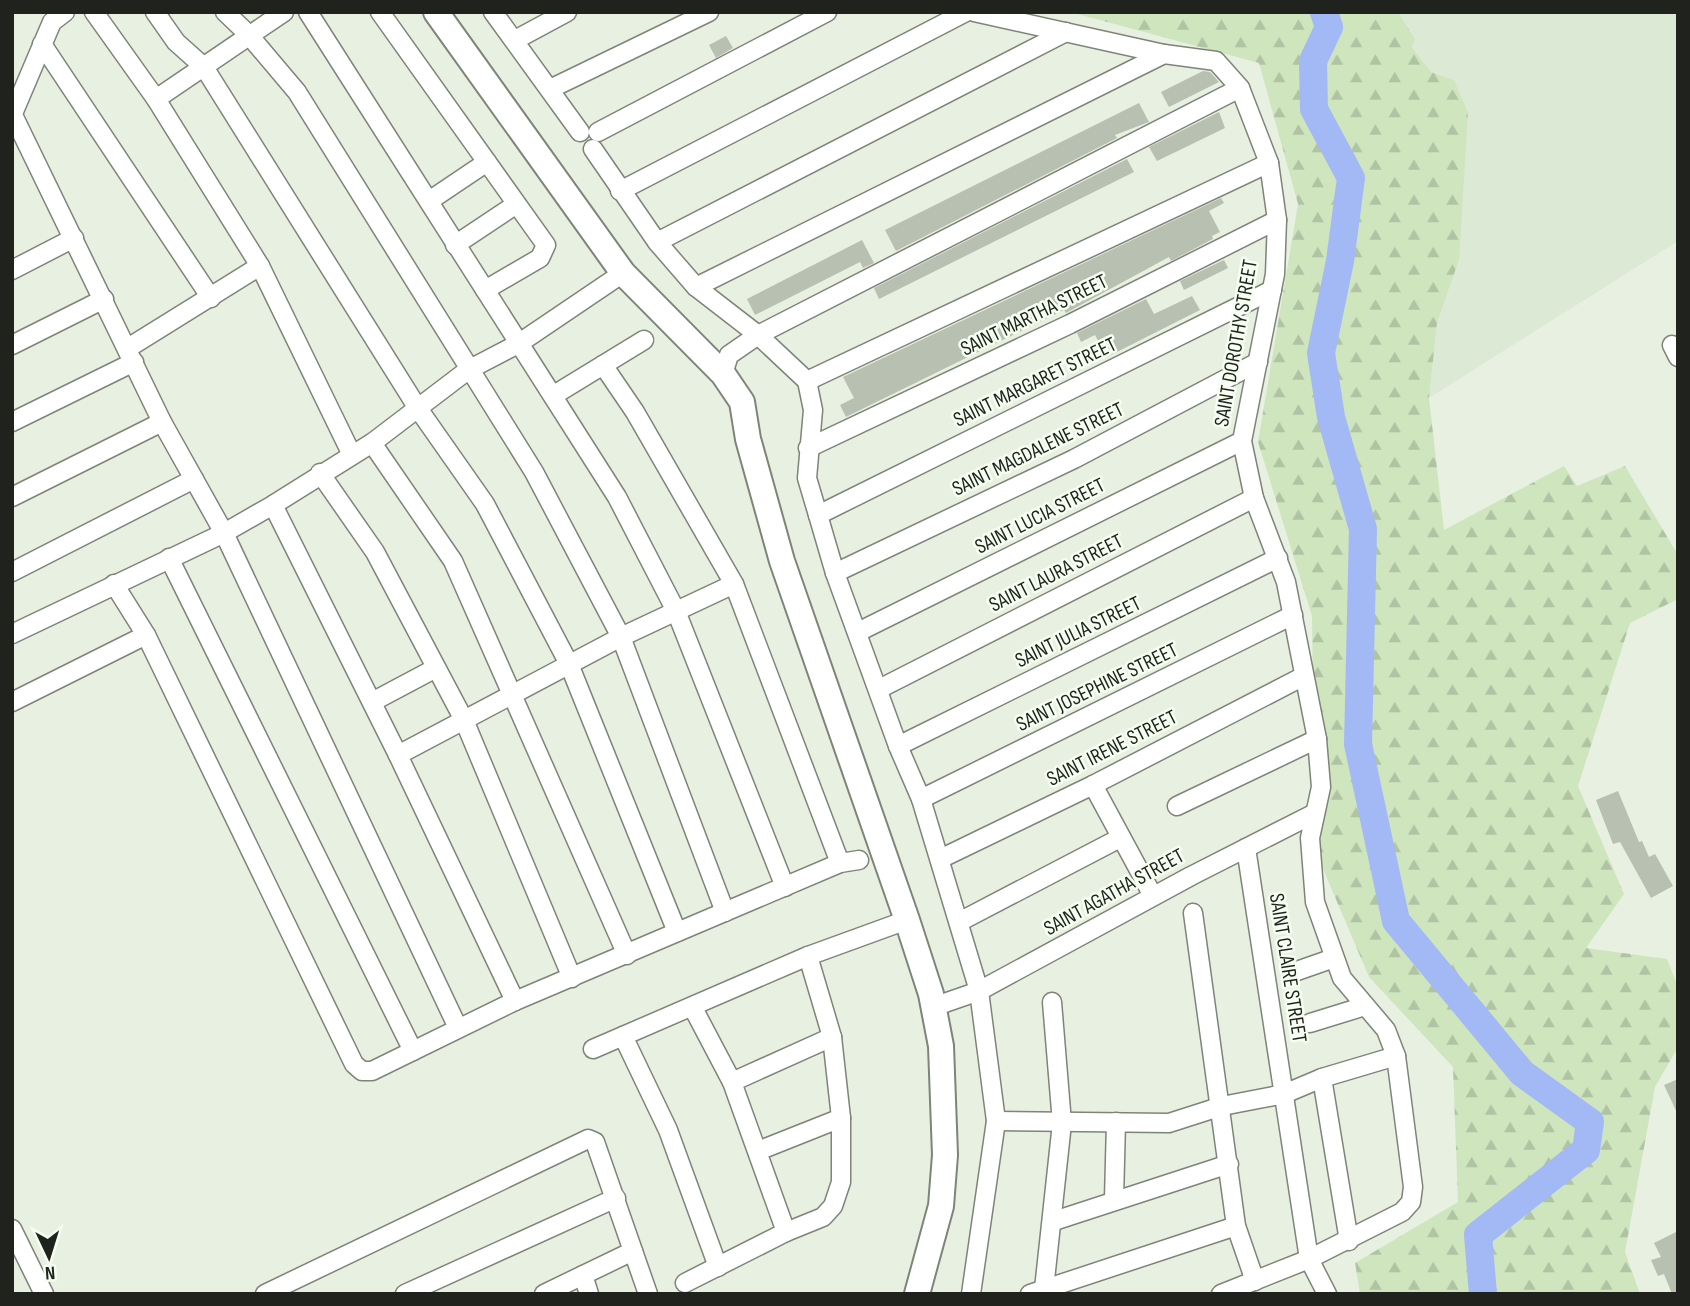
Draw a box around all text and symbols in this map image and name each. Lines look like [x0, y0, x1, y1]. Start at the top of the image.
street label: SAINT DOROTHY STREET [1209, 257, 1263, 428]
street label: SAINT MARTHA STREET [957, 268, 1112, 361]
street label: SAINT MARGARET STREET [949, 331, 1121, 432]
street label: SAINT MAGDALENE STREET [948, 396, 1128, 501]
street label: SAINT LUCIA STREET [971, 472, 1109, 559]
street label: SAINT LAURA STREET [985, 528, 1127, 617]
street label: SAINT JULIA STREET [1011, 591, 1145, 673]
street label: SAINT JOSEPHINE STREET [1012, 637, 1182, 737]
street label: SAINT IRENE STREET [1043, 704, 1182, 792]
street label: SAINT AGATHA STREET [1039, 843, 1189, 941]
street label: SAINT CLAIRE STREET [1264, 892, 1312, 1045]
north arrow [14, 1222, 84, 1292]
text: N [44, 1261, 56, 1284]

